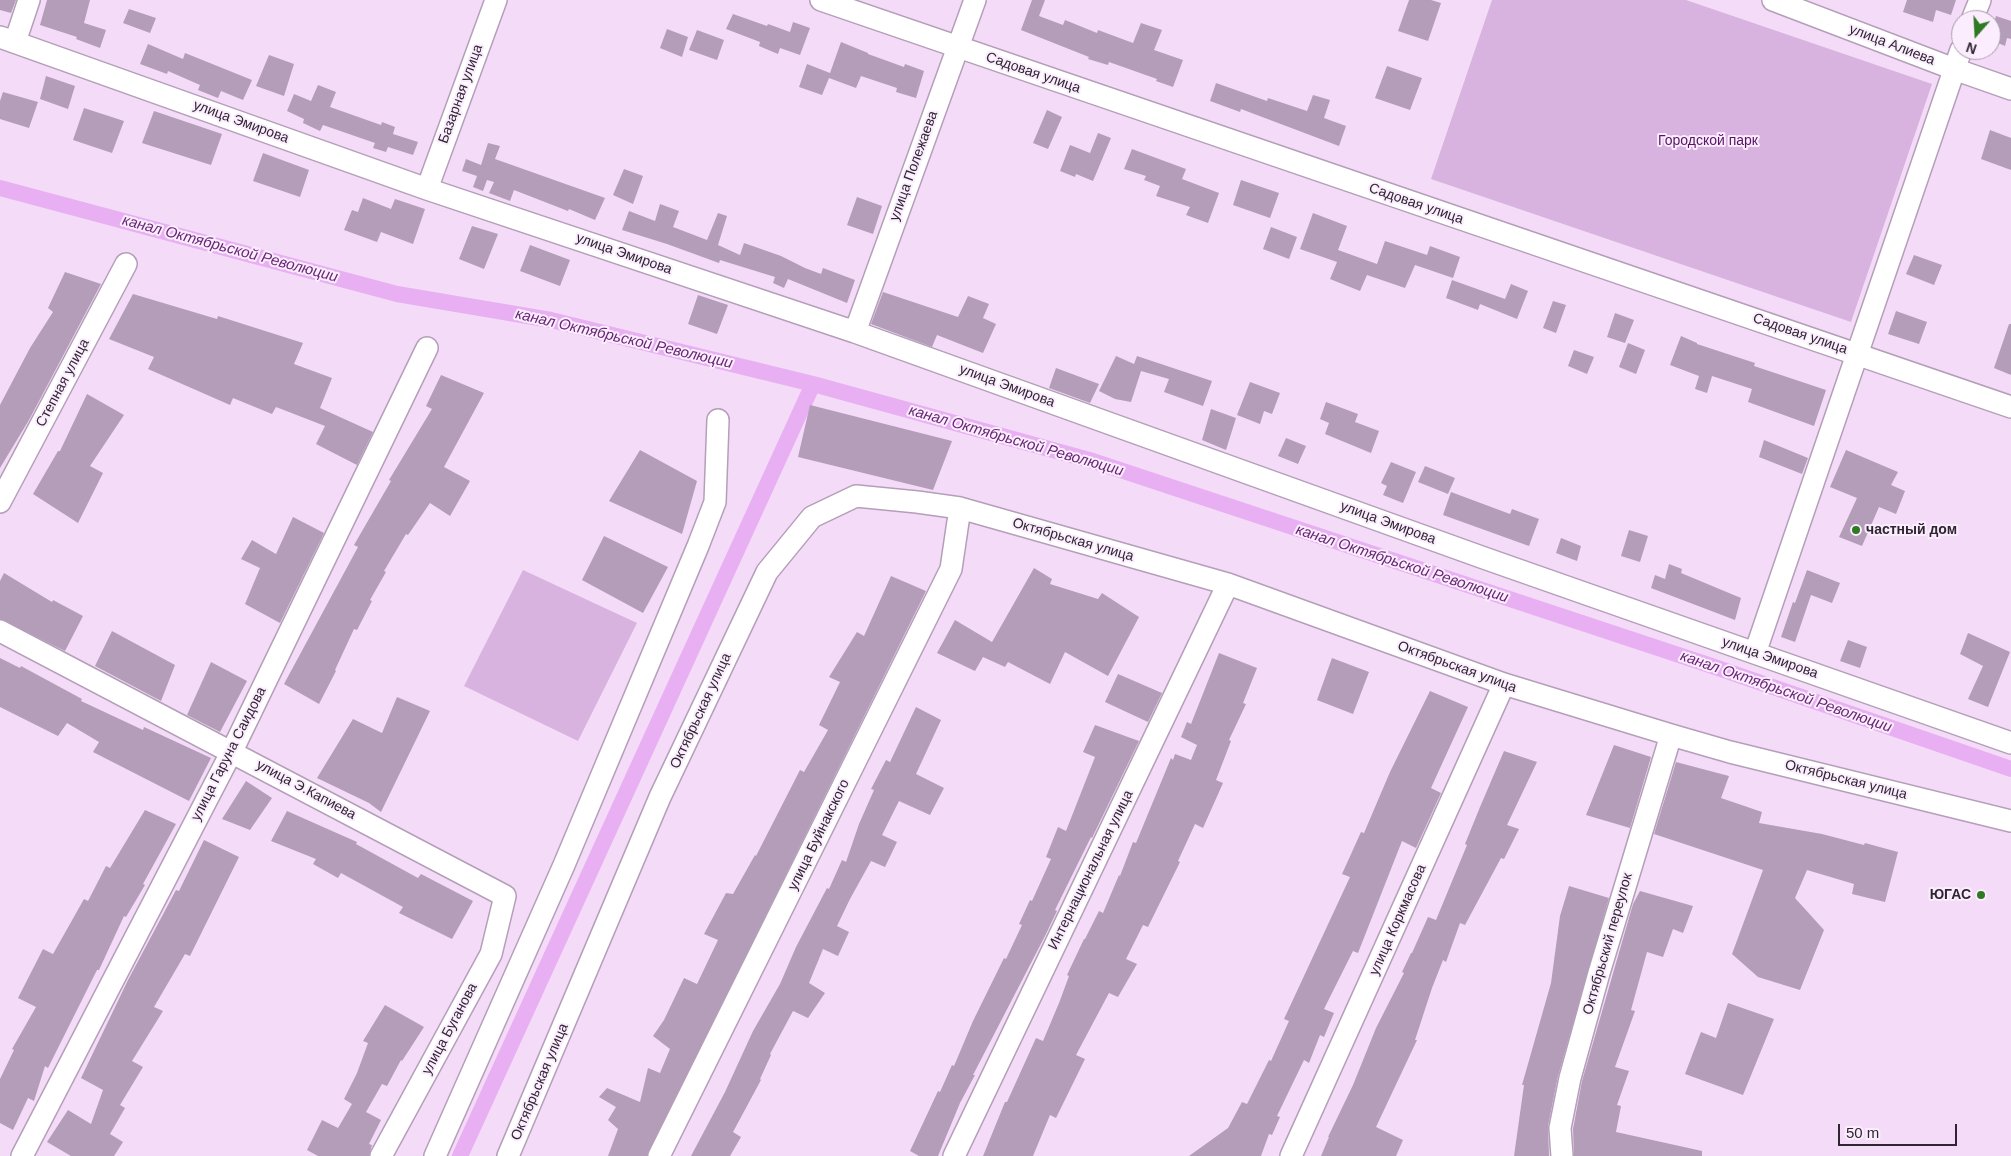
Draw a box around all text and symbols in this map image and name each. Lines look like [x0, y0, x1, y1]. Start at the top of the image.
north arrow [1951, 10, 2001, 60]
street label: улица Алиева [1847, 21, 1937, 69]
text: N [1964, 39, 1979, 57]
street label: Базарная улица [435, 42, 487, 146]
street label: Садовая улица [983, 49, 1083, 97]
street label: улица Эмирова [191, 97, 291, 147]
street label: улица Полежаева [886, 109, 942, 223]
park label: Городской парк [1658, 133, 1758, 149]
street label: Садовая улица [1366, 180, 1466, 228]
water label: канал Октябрьской Революции [120, 212, 340, 286]
street label: улица Эмирова [574, 230, 674, 278]
water label: канал Октябрьской Революции [514, 305, 734, 373]
street label: Садовая улица [1750, 310, 1850, 358]
street label: Степная улица [33, 336, 93, 430]
street label: улица Эмирова [957, 361, 1057, 411]
water label: канал Октябрьской Революции [907, 402, 1125, 480]
street label: улица Эмирова [1338, 498, 1438, 548]
street label: Октябрьская улица [1010, 515, 1136, 565]
water label: канал Октябрьской Революции [1293, 521, 1511, 607]
place label: частный дом [1866, 522, 1957, 538]
marker: частный дом [1850, 524, 1862, 536]
street label: улица Эмирова [1720, 634, 1820, 682]
street label: Октябрьская улица [1395, 638, 1519, 696]
water label: канал Октябрьской Революции [1678, 647, 1894, 737]
street label: Октябрьская улица [667, 651, 735, 771]
street label: улица Гаруна Саидова [188, 684, 270, 824]
street label: улица Э.Капиева [253, 757, 359, 823]
street label: Октябрьская улица [1783, 757, 1909, 803]
street label: улица Буйнакского [785, 777, 853, 893]
street label: Интернациональная улица [1045, 788, 1137, 952]
street label: улица Коркмасова [1366, 862, 1430, 978]
street label: Октябрьский переулок [1580, 871, 1636, 1017]
place label: ЮГАС [1930, 887, 1971, 903]
marker: ЮГАС [1975, 889, 1987, 901]
street label: улица Буганова [419, 980, 481, 1078]
street label: Октябрьская улица [508, 1021, 572, 1143]
scale bar [1841, 1114, 1960, 1146]
text: 50 m [1846, 1124, 1879, 1141]

